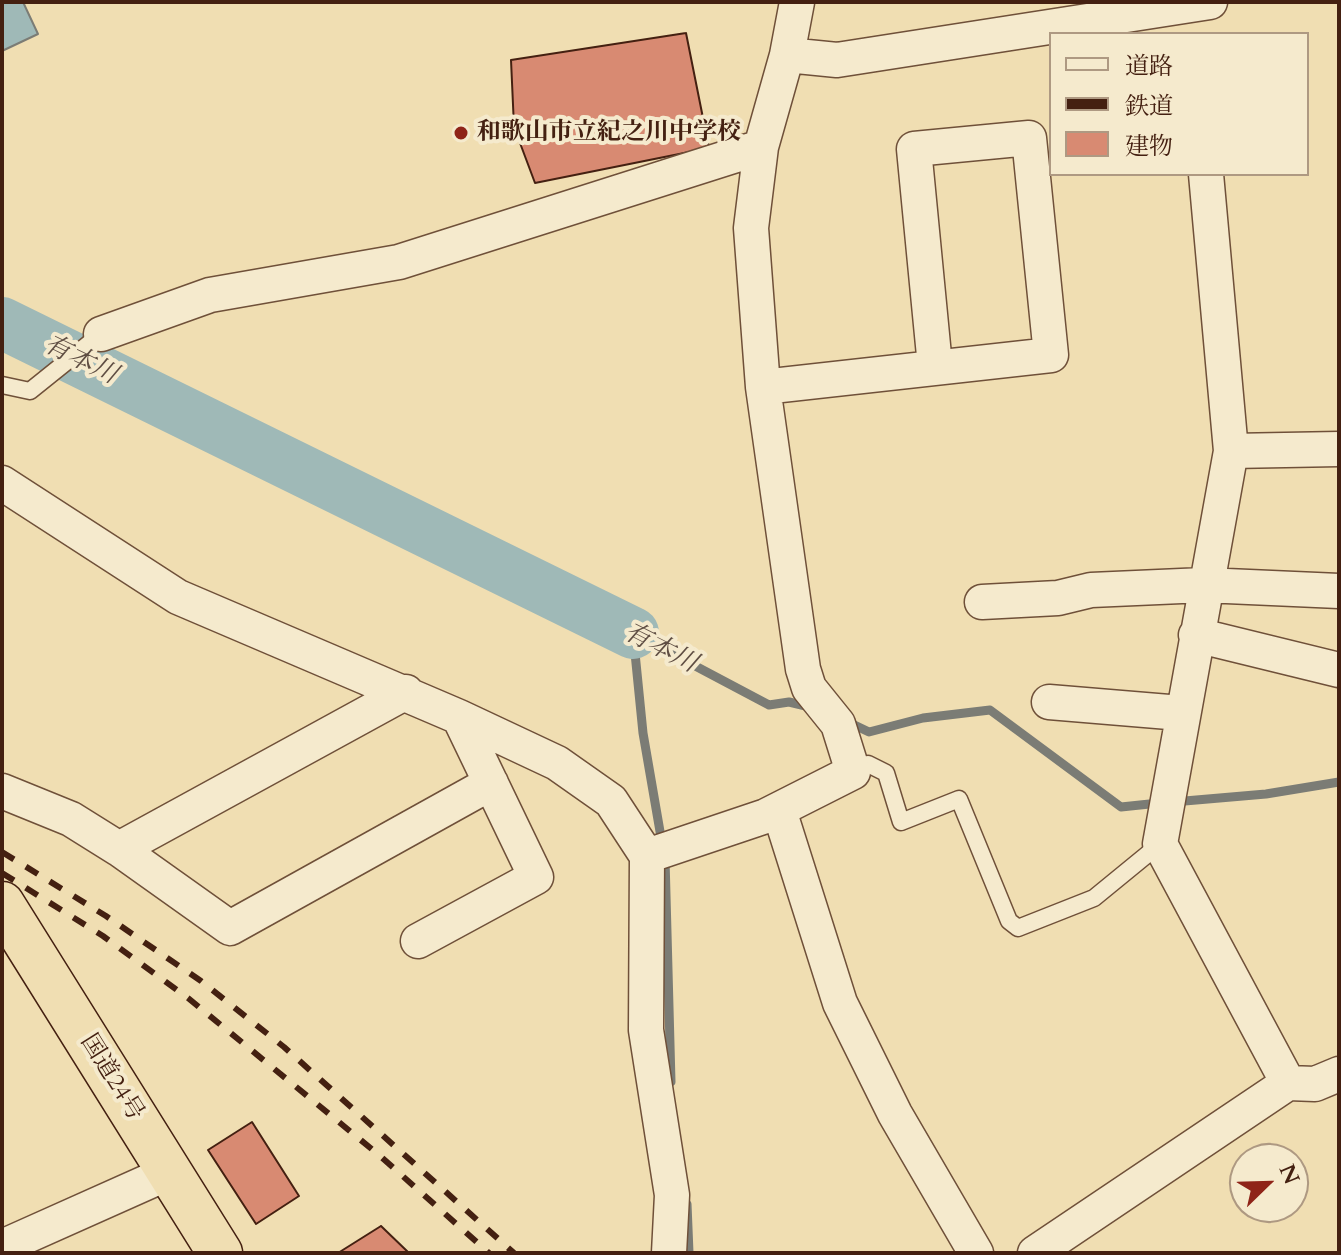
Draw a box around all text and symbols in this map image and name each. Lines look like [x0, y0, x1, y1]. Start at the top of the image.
legend [1049, 32, 1309, 176]
text: 道路 [1125, 50, 1173, 83]
text: 鉄道 [1125, 90, 1173, 123]
place label: 和歌山市立紀之川中学校 [477, 119, 741, 147]
marker: 和歌山市立紀之川中学校 [452, 124, 470, 142]
text: 建物 [1125, 130, 1173, 163]
water label: 有本川 [38, 330, 122, 392]
water label: 有本川 [618, 617, 702, 681]
street label: 国道24号 [73, 1029, 149, 1127]
north arrow [1229, 1143, 1309, 1223]
text: N [1272, 1160, 1307, 1189]

